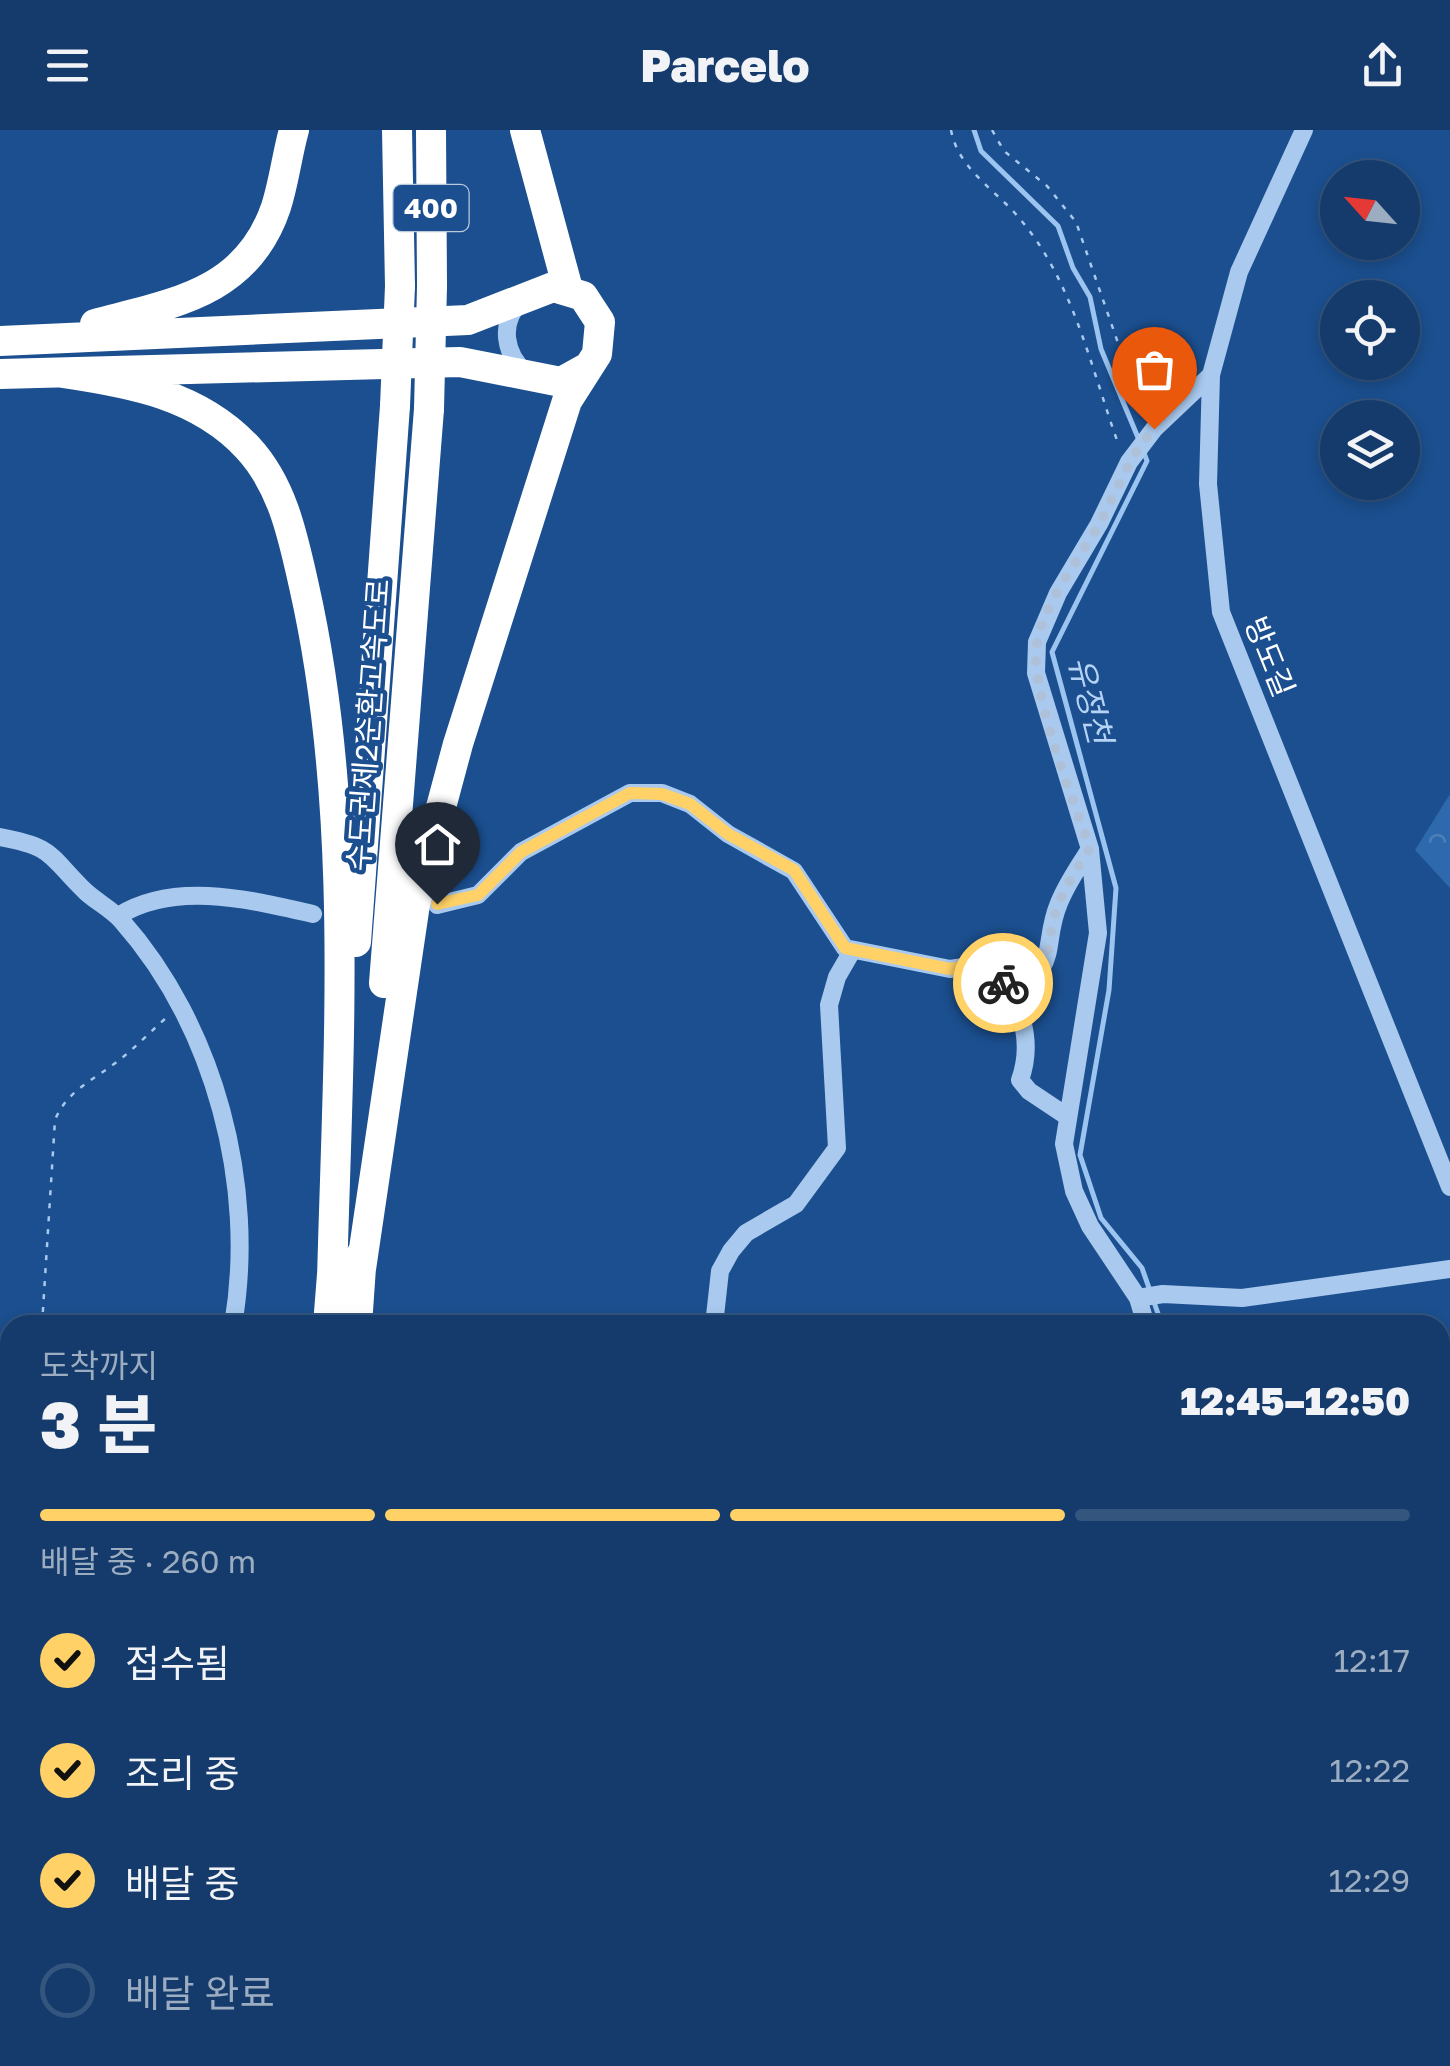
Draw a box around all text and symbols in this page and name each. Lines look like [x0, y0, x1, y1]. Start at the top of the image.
icon: menu [40, 38, 95, 93]
text: Parcelo [641, 38, 809, 92]
icon: share [1355, 38, 1410, 93]
north arrow [1320, 160, 1420, 260]
map controls [1320, 160, 1420, 500]
road number: 400 [394, 185, 468, 231]
button: locate [1320, 280, 1420, 380]
pin [1112, 327, 1197, 430]
icon: bag [1127, 342, 1182, 397]
button: layers [1320, 400, 1420, 500]
street label: 수도권제2순환고속도로 [340, 577, 396, 873]
street label: 방도길 [1238, 611, 1302, 702]
water label: 유정천 [1062, 652, 1121, 751]
pin [395, 802, 480, 905]
icon: home [410, 817, 465, 872]
courier [953, 933, 1053, 1033]
icon: bike [976, 956, 1031, 1011]
text: 도착까지 [40, 1346, 158, 1384]
text: 12:45–12:50 [1180, 1378, 1410, 1423]
text: 3 분 [40, 1384, 157, 1462]
text: 배달 중 · 260 m [40, 1542, 256, 1580]
icon: check [40, 1633, 95, 1688]
text: 접수됨 [125, 1640, 230, 1685]
text: 12:17 [1334, 1641, 1410, 1679]
icon: check [40, 1743, 95, 1798]
text: 조리 중 [125, 1750, 239, 1795]
text: 12:22 [1329, 1751, 1410, 1789]
icon: check [40, 1853, 95, 1908]
text: 배달 중 [125, 1860, 239, 1905]
text: 12:29 [1328, 1861, 1410, 1899]
text: 배달 완료 [125, 1970, 274, 2015]

